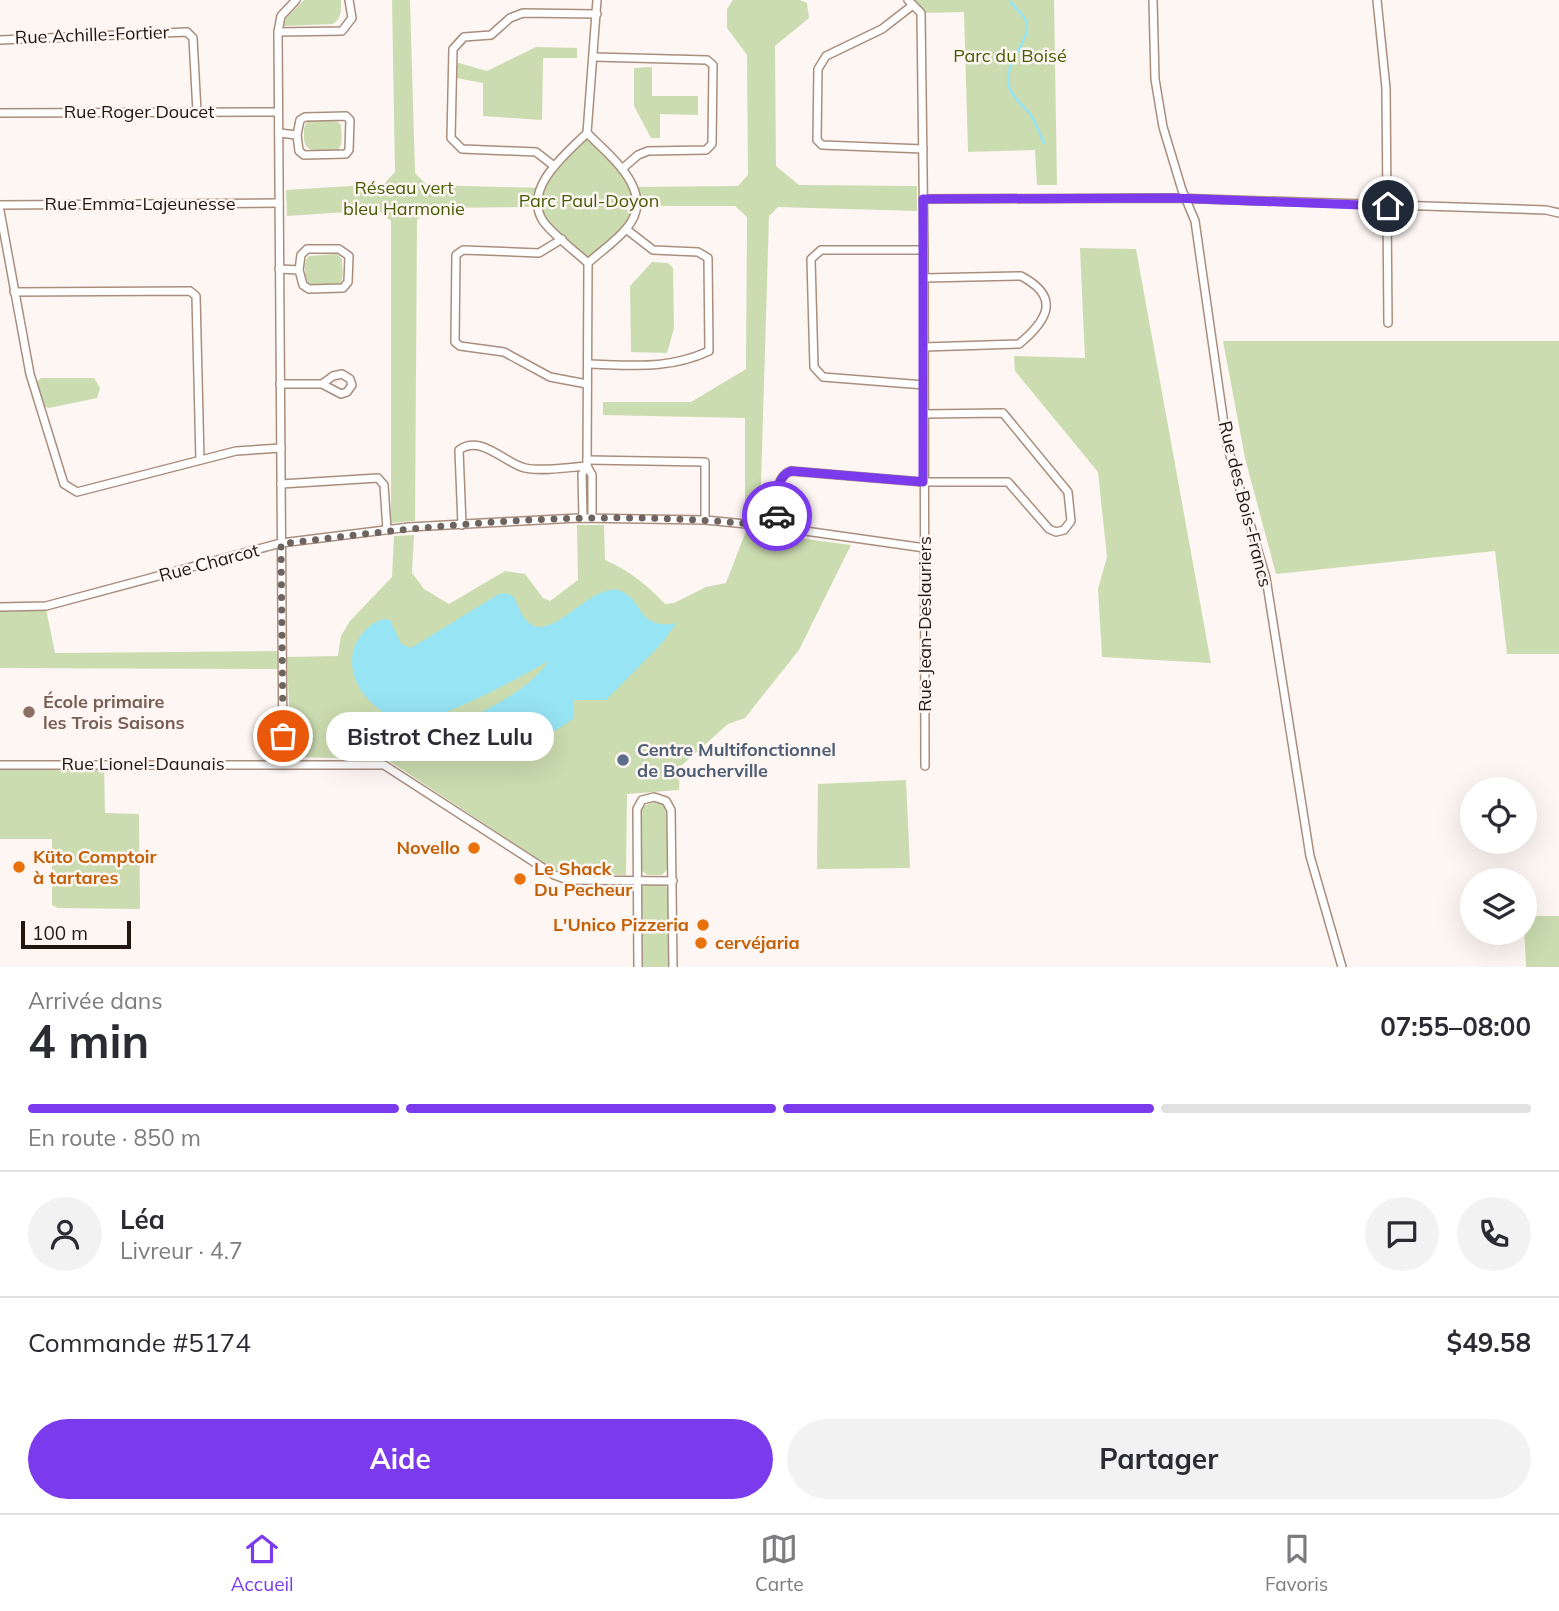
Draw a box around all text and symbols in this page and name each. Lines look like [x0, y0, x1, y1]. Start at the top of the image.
street label: Rue Achille-Fortier [14, 20, 170, 49]
park label: Parc du Boisé [953, 44, 1067, 67]
street label: Rue Roger Doucet [64, 100, 214, 123]
park label: Réseau vert bleu Harmonie [343, 176, 465, 220]
pin [1358, 176, 1418, 236]
icon: home [1369, 187, 1407, 225]
park label: Parc Paul-Doyon [519, 189, 659, 212]
street label: Rue Emma-Lajeunesse [44, 192, 236, 215]
street label: Rue des Bois-Francs [1214, 418, 1277, 589]
courier [742, 481, 812, 551]
icon: car [758, 497, 796, 535]
street label: Rue Jean-Deslauriers [913, 536, 936, 712]
street label: Rue Charcot [156, 538, 261, 587]
place label: École primaire les Trois Saisons [43, 690, 185, 734]
marker: École primaire les Trois Saisons [21, 704, 37, 720]
pin [253, 706, 313, 766]
callout: Bistrot Chez Lulu [325, 712, 552, 760]
icon: bag [264, 717, 302, 755]
text: Bistrot Chez Lulu [347, 722, 533, 751]
place label: Centre Multifonctionnel de Boucherville [637, 738, 836, 782]
street label: Rue Lionel-Daunais [61, 752, 225, 775]
marker: Centre Multifonctionnel de Boucherville [615, 752, 631, 768]
map controls [1460, 777, 1537, 945]
button: locate [1460, 777, 1537, 854]
place label: Novello [396, 836, 460, 859]
marker: Novello [466, 840, 482, 856]
place label: Küto Comptoir à tartares [33, 845, 158, 889]
place label: Le Shack Du Pecheur [534, 857, 633, 901]
marker: Küto Comptoir à tartares [11, 859, 27, 875]
button: layers [1460, 868, 1537, 945]
marker: Le Shack Du Pecheur [512, 871, 528, 887]
place label: L'Unico Pizzeria [553, 913, 689, 936]
marker: L'Unico Pizzeria [695, 917, 711, 933]
scale bar [21, 918, 131, 950]
text: 100 m [32, 921, 88, 945]
place label: cervéjaria [715, 931, 800, 954]
marker: cervéjaria [693, 935, 709, 951]
text: Arrivée dans [28, 986, 163, 1015]
text: 07:55–08:00 [1380, 1010, 1531, 1043]
text: 4 min [28, 1012, 149, 1070]
text: En route · 850 m [28, 1123, 201, 1152]
button: person [28, 1197, 102, 1271]
button: chat [1365, 1197, 1439, 1271]
button: phone [1457, 1197, 1531, 1271]
text: Léa [120, 1203, 165, 1236]
text: Livreur · 4.7 [120, 1236, 243, 1265]
text: Commande #5174 [28, 1326, 251, 1359]
text: $49.58 [1447, 1326, 1531, 1359]
button: Aide [28, 1419, 773, 1499]
button: Partager [787, 1419, 1531, 1499]
tab: Accueil [231, 1530, 294, 1596]
tab: Carte [755, 1530, 803, 1596]
tab: Favoris [1265, 1530, 1328, 1596]

